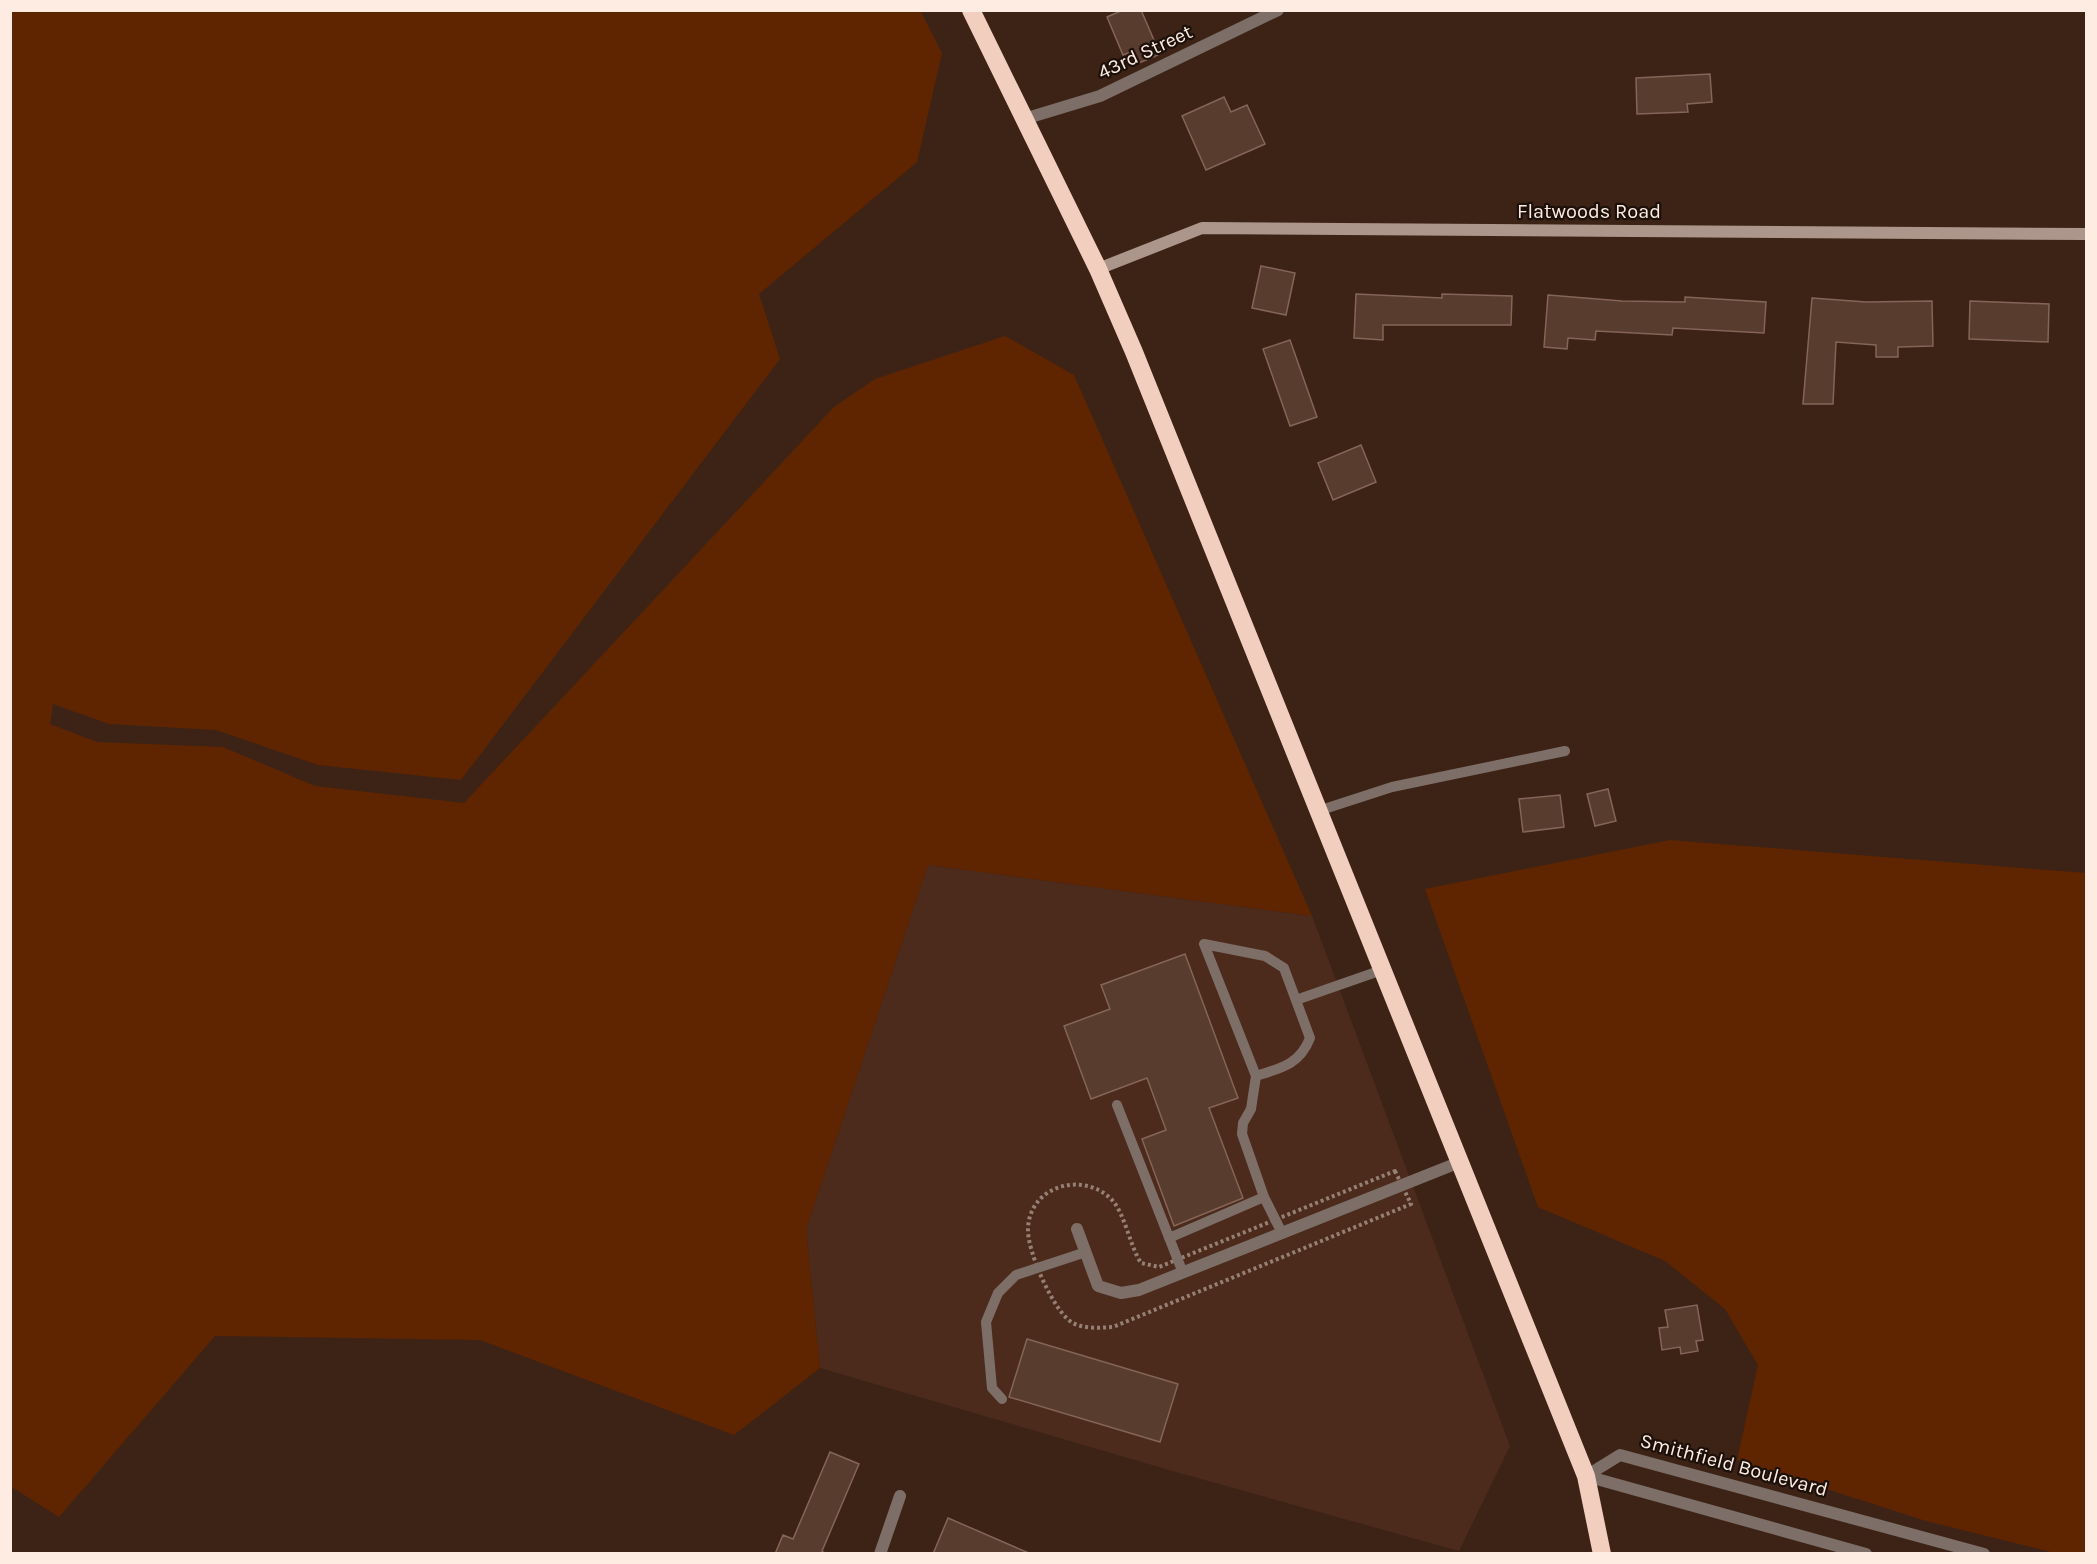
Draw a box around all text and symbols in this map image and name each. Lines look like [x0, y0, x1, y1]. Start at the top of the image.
street label: 43rd Street [1094, 20, 1196, 84]
street label: Flatwoods Road [1517, 200, 1661, 223]
street label: Smithfield Boulevard [1638, 1429, 1830, 1501]

